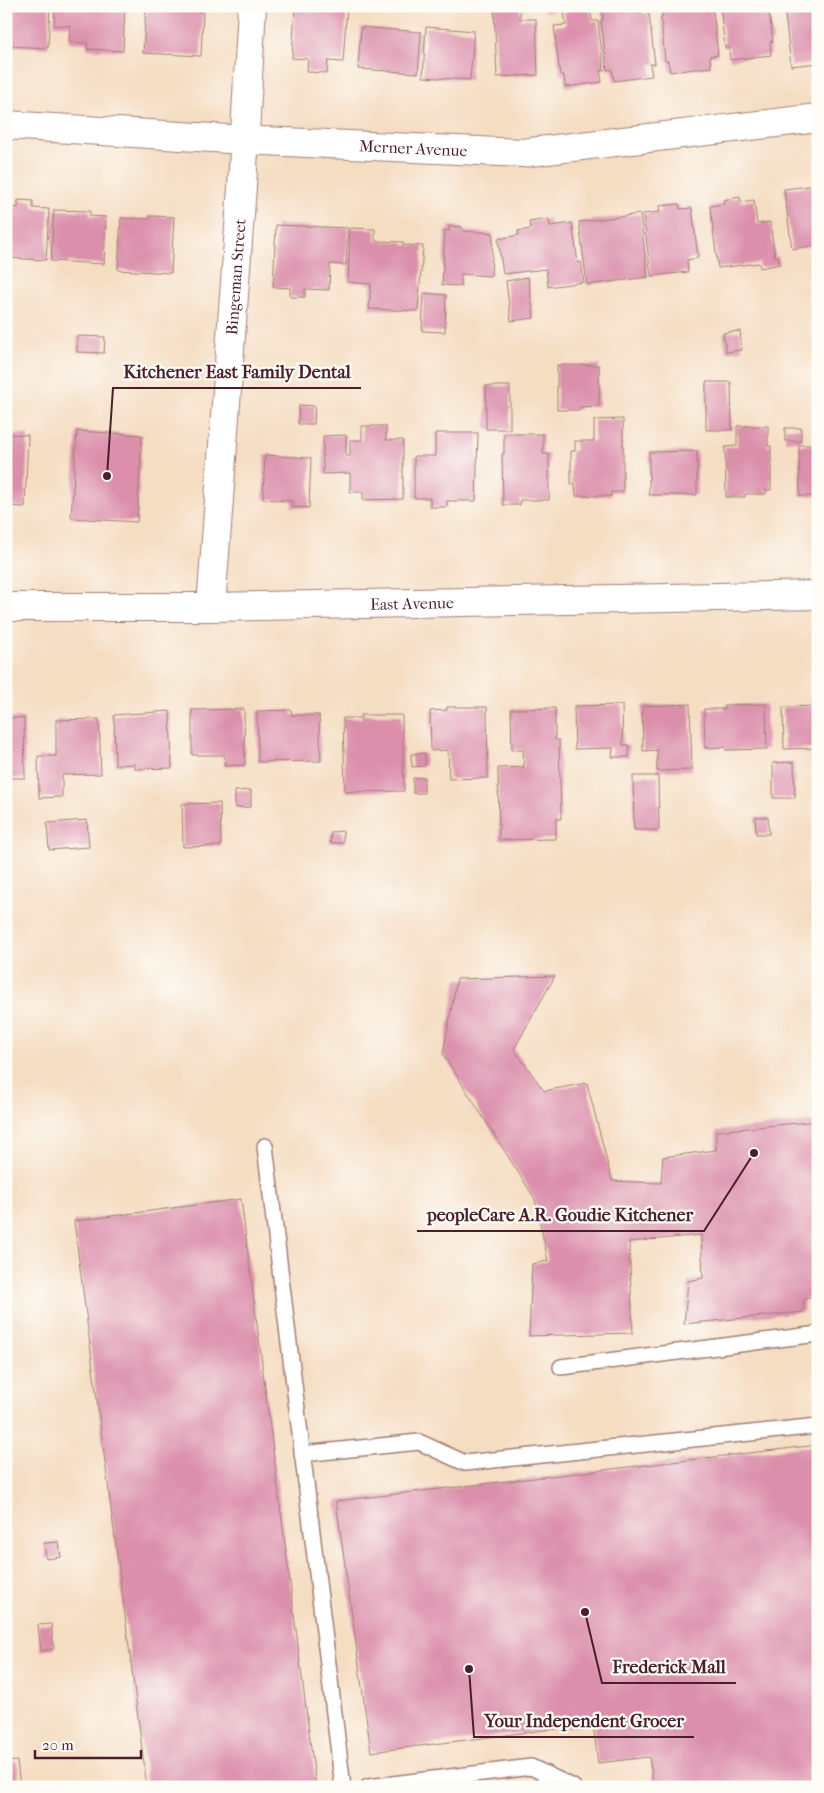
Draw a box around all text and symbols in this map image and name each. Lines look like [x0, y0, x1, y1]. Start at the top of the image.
street label: Merner Avenue [359, 136, 468, 160]
street label: Bingeman Street [222, 218, 250, 336]
callout: Kitchener East Family Dental [113, 355, 361, 388]
text: Kitchener East Family Dental [123, 362, 352, 383]
street label: East Avenue [370, 593, 454, 614]
callout: peopleCare A.R. Goudie Kitchener [417, 1198, 704, 1231]
text: peopleCare A.R. Goudie Kitchener [426, 1205, 693, 1226]
callout: Frederick Mall [602, 1650, 736, 1683]
text: Frederick Mall [611, 1657, 727, 1678]
callout: Your Independent Grocer [474, 1704, 694, 1737]
text: Your Independent Grocer [483, 1711, 684, 1732]
scale bar [35, 1728, 141, 1760]
text: 20 m [42, 1736, 74, 1754]

